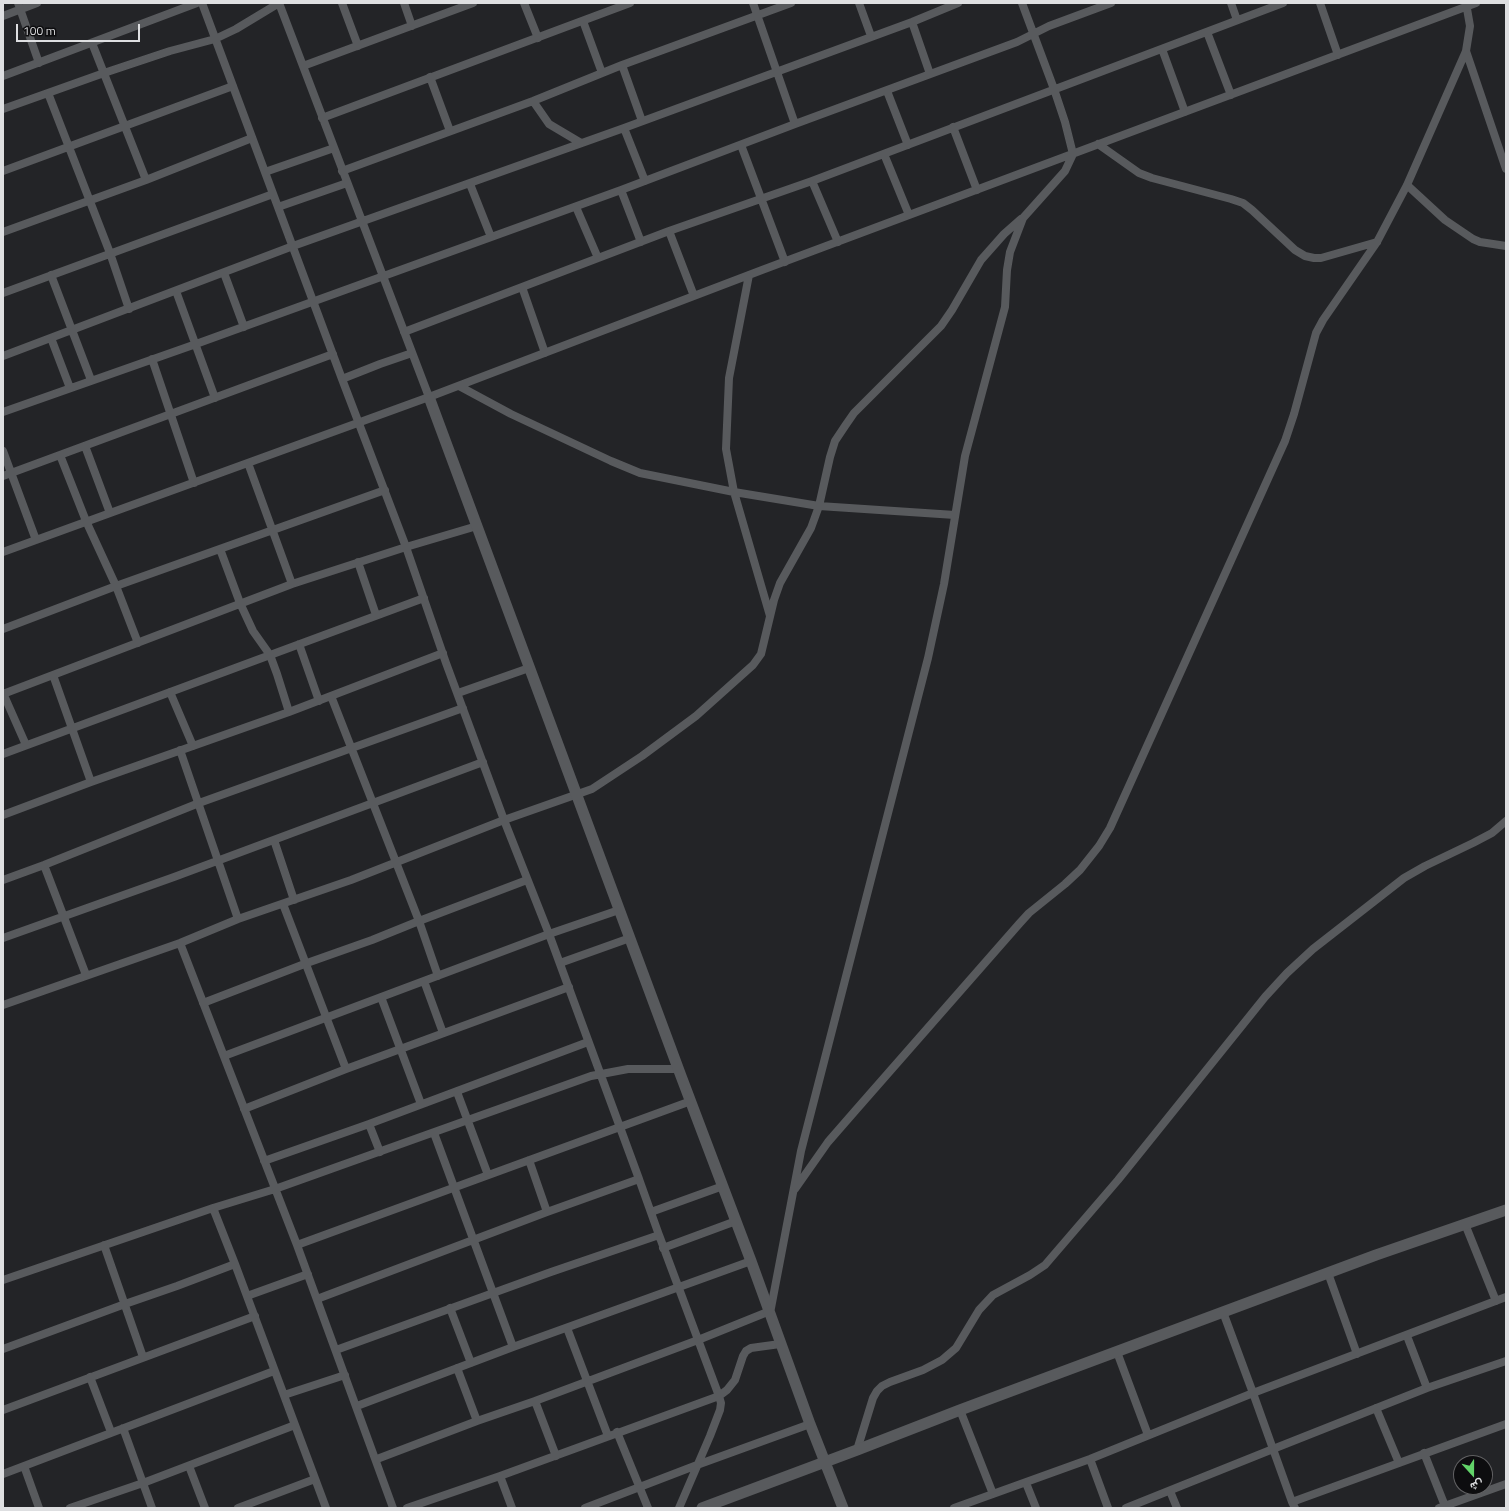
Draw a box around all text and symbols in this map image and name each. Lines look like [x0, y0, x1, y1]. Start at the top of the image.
scale bar [18, 16, 142, 42]
text: 100 m [23, 21, 56, 40]
north arrow [1453, 1455, 1493, 1495]
text: ش [1468, 1475, 1486, 1495]

